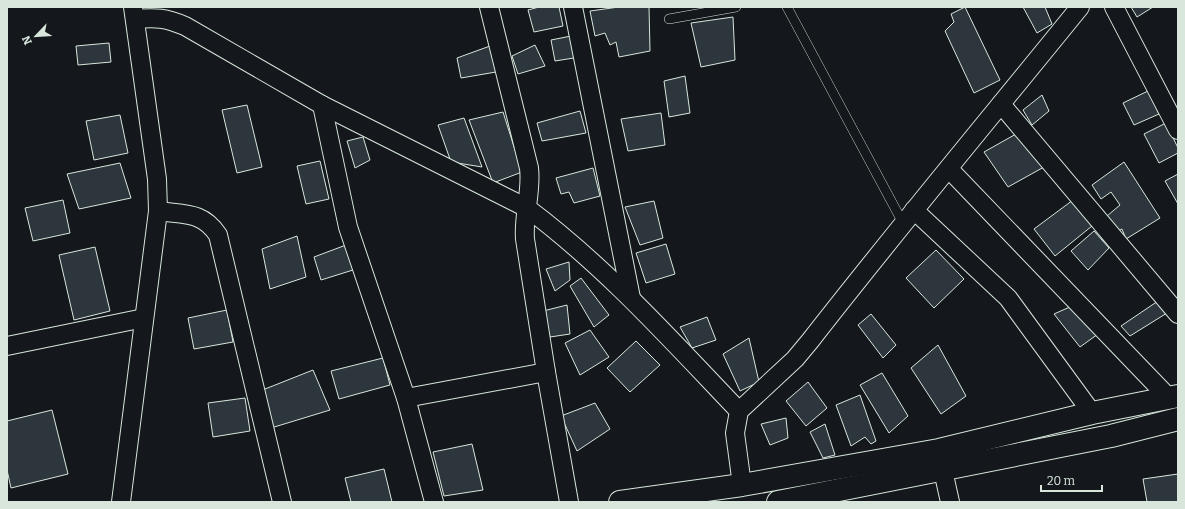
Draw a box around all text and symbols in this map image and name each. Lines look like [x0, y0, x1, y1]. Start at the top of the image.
north arrow [16, 16, 56, 56]
text: N [19, 33, 35, 47]
scale bar [1041, 467, 1102, 493]
text: 20 m [1047, 474, 1076, 488]

